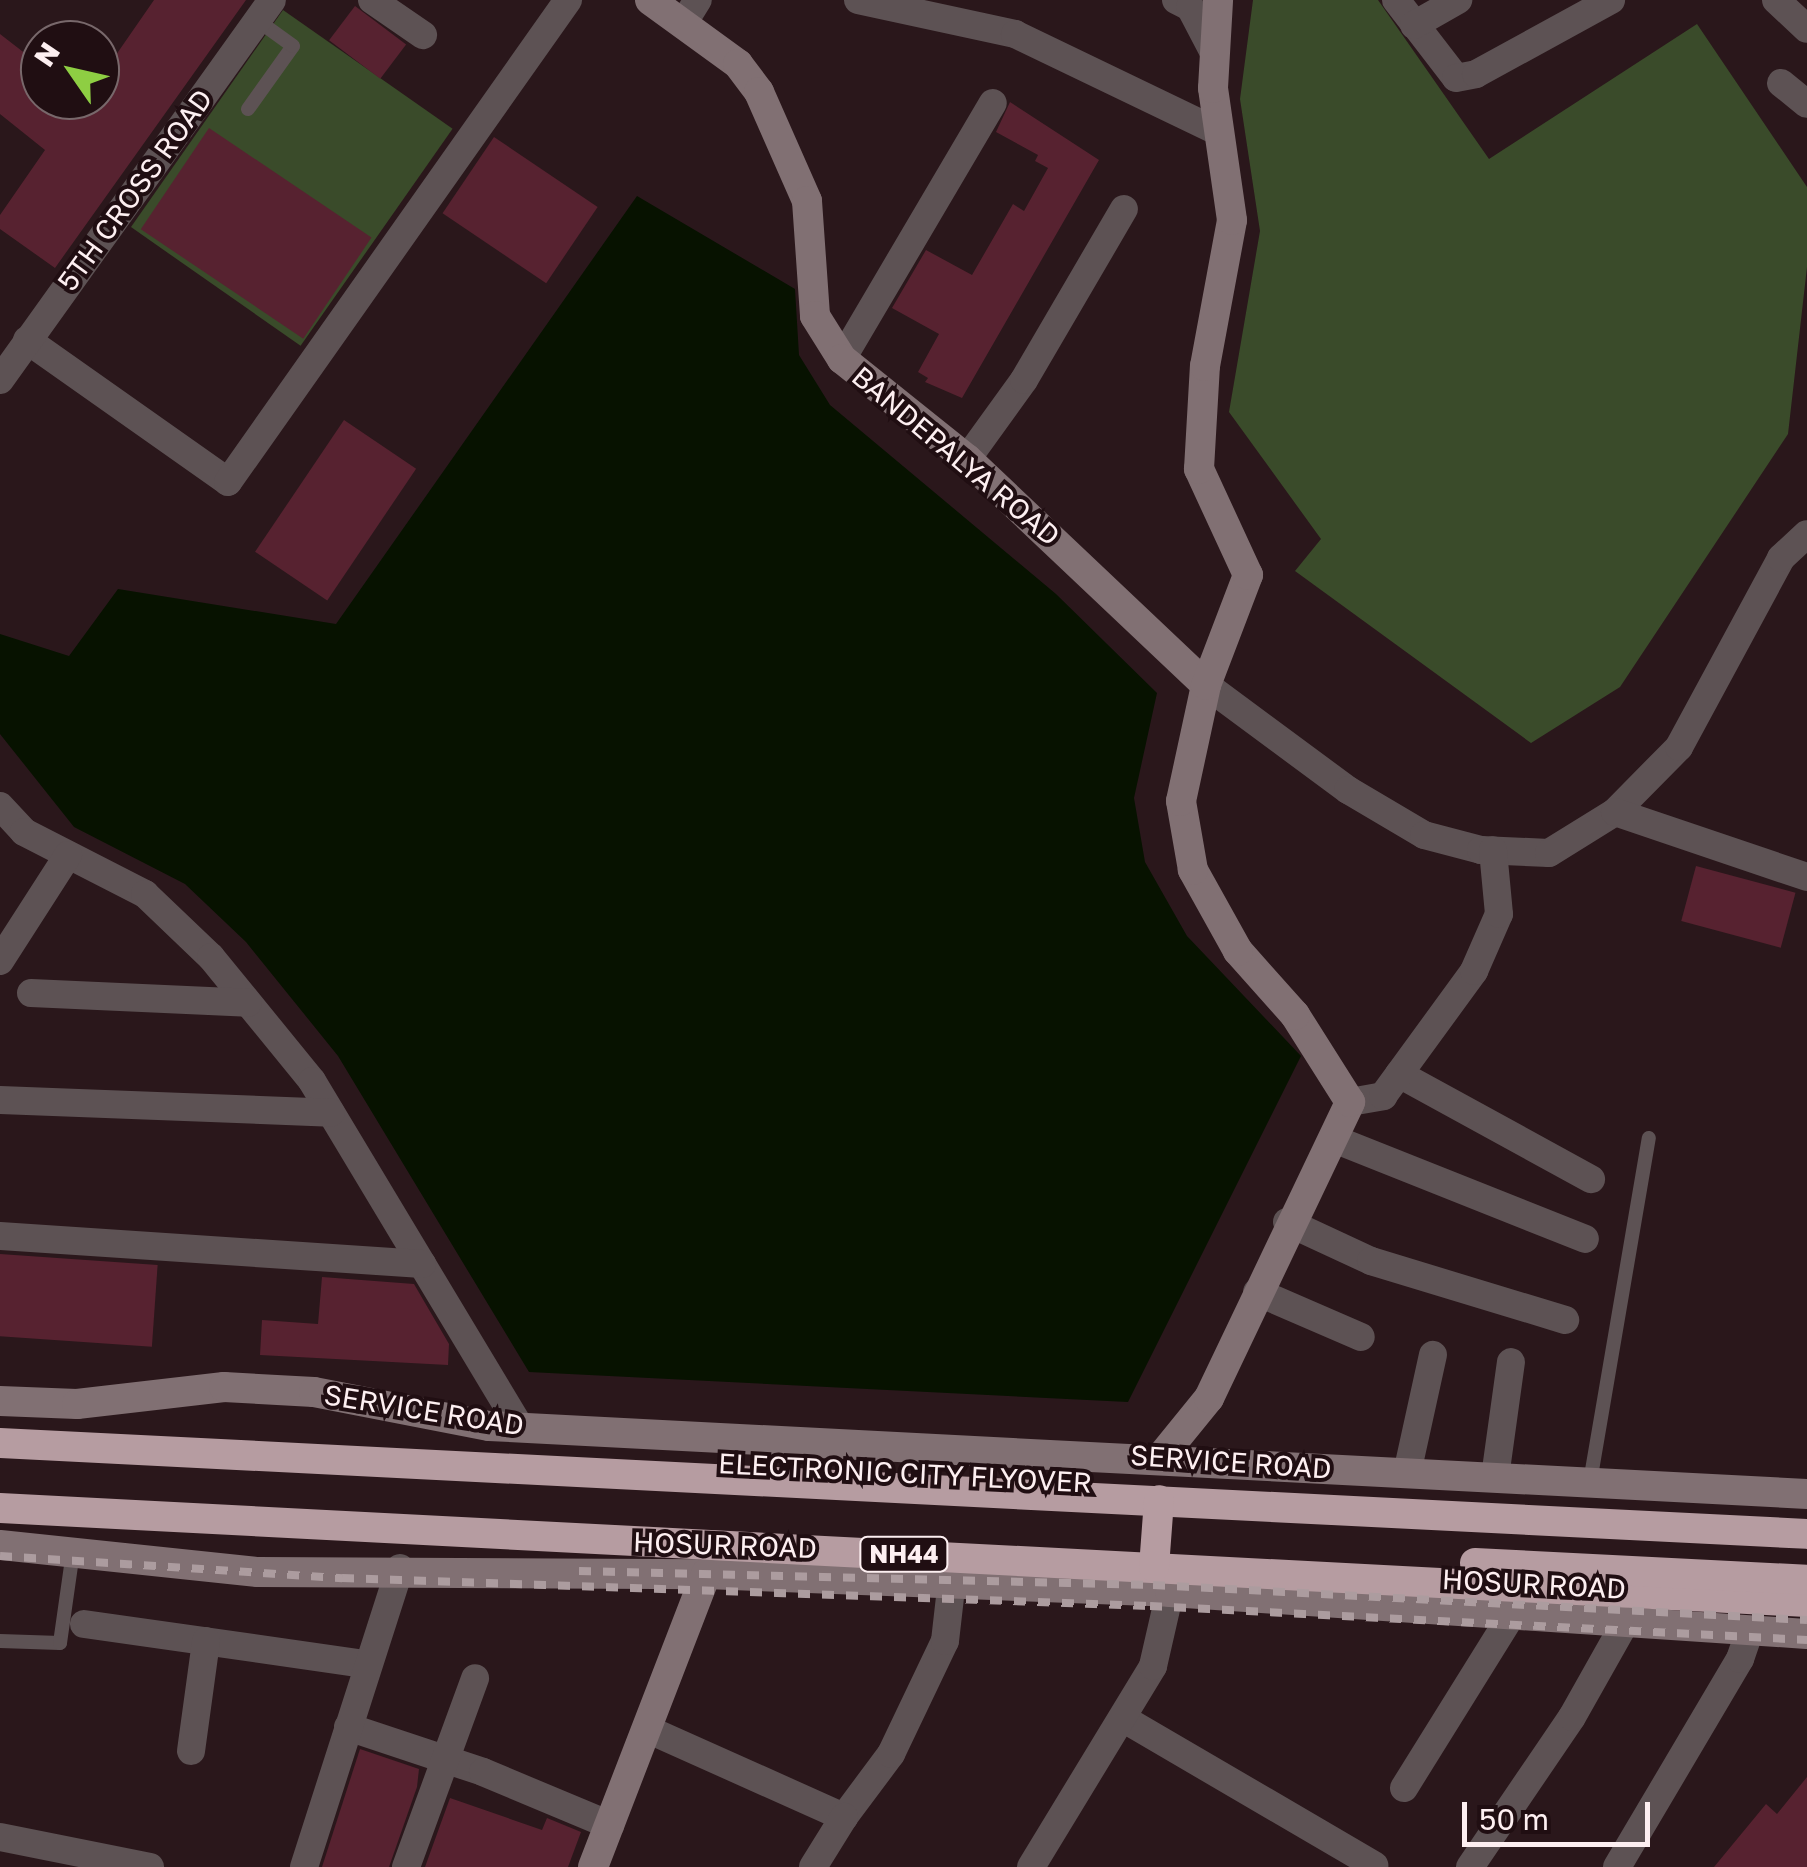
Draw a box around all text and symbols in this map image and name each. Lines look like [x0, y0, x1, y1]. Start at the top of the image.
north arrow [20, 20, 120, 120]
text: N [27, 36, 66, 72]
street label: 5TH CROSS ROAD [51, 83, 219, 297]
street label: BANDEPALYA ROAD [845, 359, 1067, 553]
street label: SERVICE ROAD [322, 1378, 526, 1442]
street label: SERVICE ROAD [1129, 1438, 1333, 1486]
street label: ELECTRONIC CITY FLYOVER [717, 1446, 1093, 1500]
street label: HOSUR ROAD [632, 1525, 818, 1565]
road number: NH44 [859, 1534, 949, 1574]
street label: HOSUR ROAD [1441, 1562, 1627, 1606]
scale bar [1467, 1782, 1654, 1844]
text: 50 m [1479, 1801, 1549, 1837]

